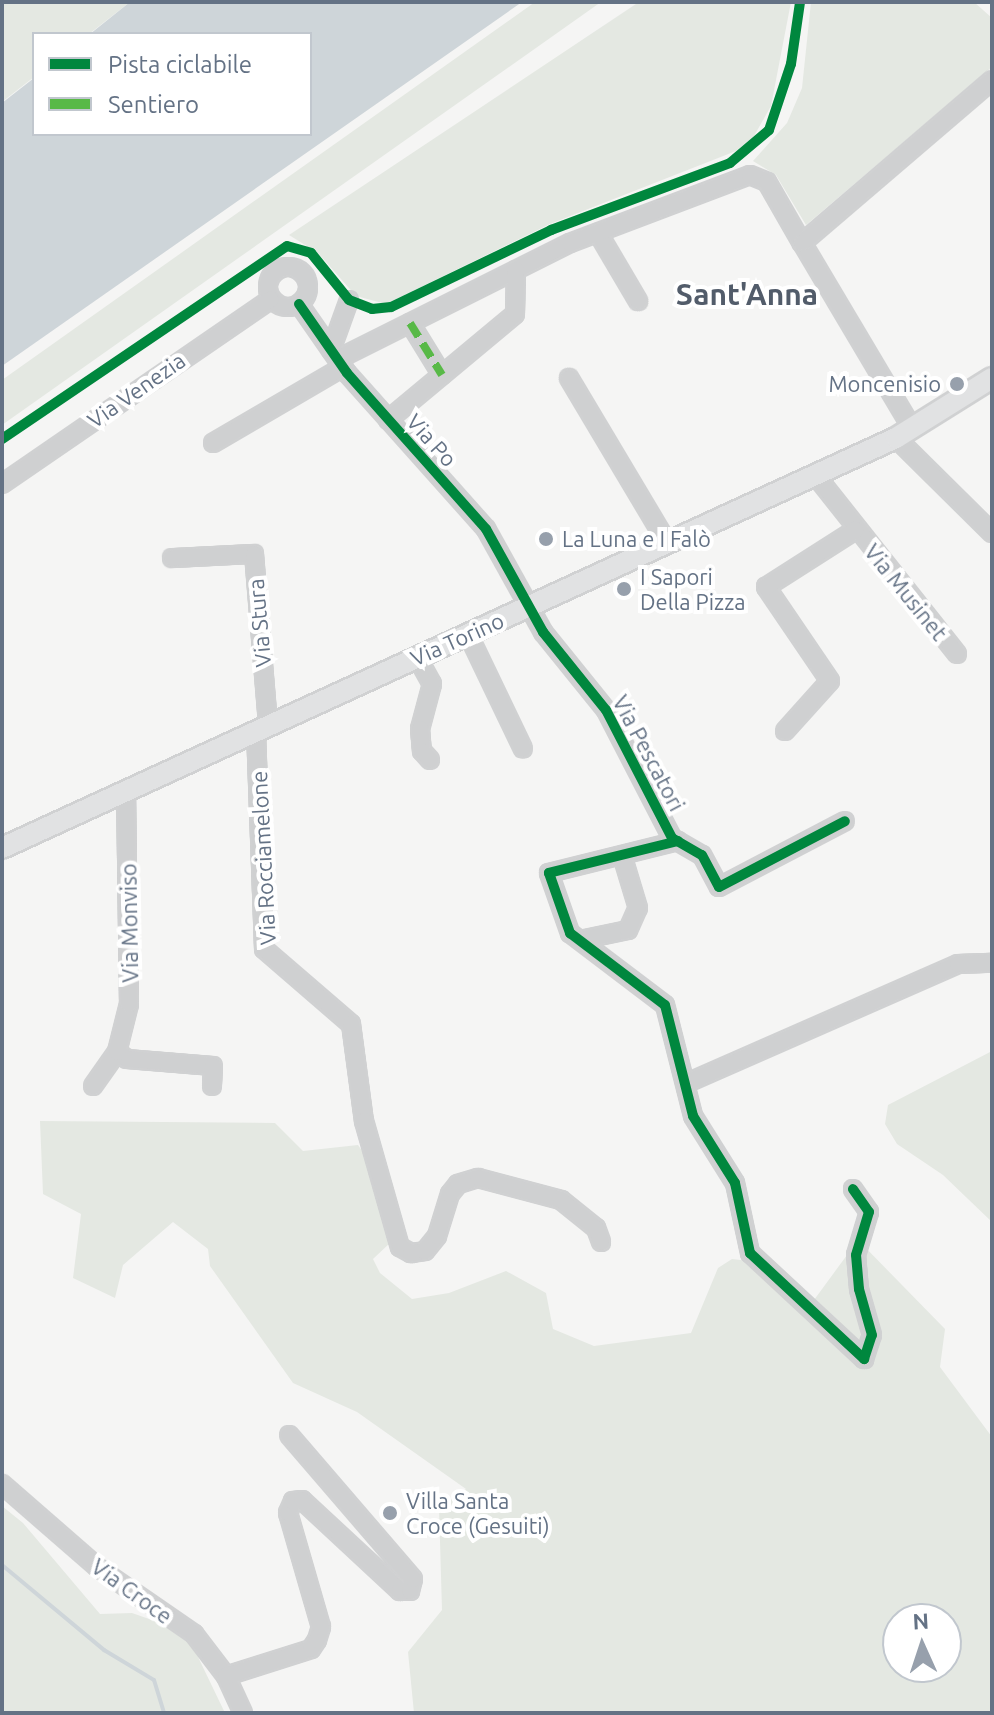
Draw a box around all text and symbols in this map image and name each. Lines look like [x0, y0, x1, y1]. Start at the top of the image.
legend [32, 32, 312, 136]
text: Pista ciclabile [108, 51, 252, 78]
text: Sentiero [108, 91, 199, 118]
district label: Sant'Anna [676, 276, 818, 312]
street label: Via Venezia [82, 347, 190, 433]
place label: Moncenisio [828, 371, 941, 397]
marker: Moncenisio [948, 375, 966, 393]
street label: Via Po [401, 408, 463, 472]
place label: La Luna e I Falò [562, 526, 711, 552]
marker: La Luna e I Falò [537, 530, 555, 548]
street label: Via Musinet [859, 539, 953, 645]
place label: I Sapori Della Pizza [640, 563, 746, 614]
street label: Via Stura [242, 578, 276, 668]
marker: I Sapori Della Pizza [615, 580, 633, 598]
street label: Via Torino [406, 607, 508, 671]
street label: Via Pescatori [607, 691, 691, 815]
street label: Via Rocciamelone [245, 770, 281, 946]
street label: Via Monviso [115, 863, 143, 983]
place label: Villa Santa Croce (Gesuiti) [406, 1487, 550, 1538]
marker: Villa Santa Croce (Gesuiti) [381, 1504, 399, 1522]
street label: Via Croce [86, 1553, 178, 1629]
north arrow [882, 1603, 962, 1683]
text: N [912, 1608, 930, 1633]

